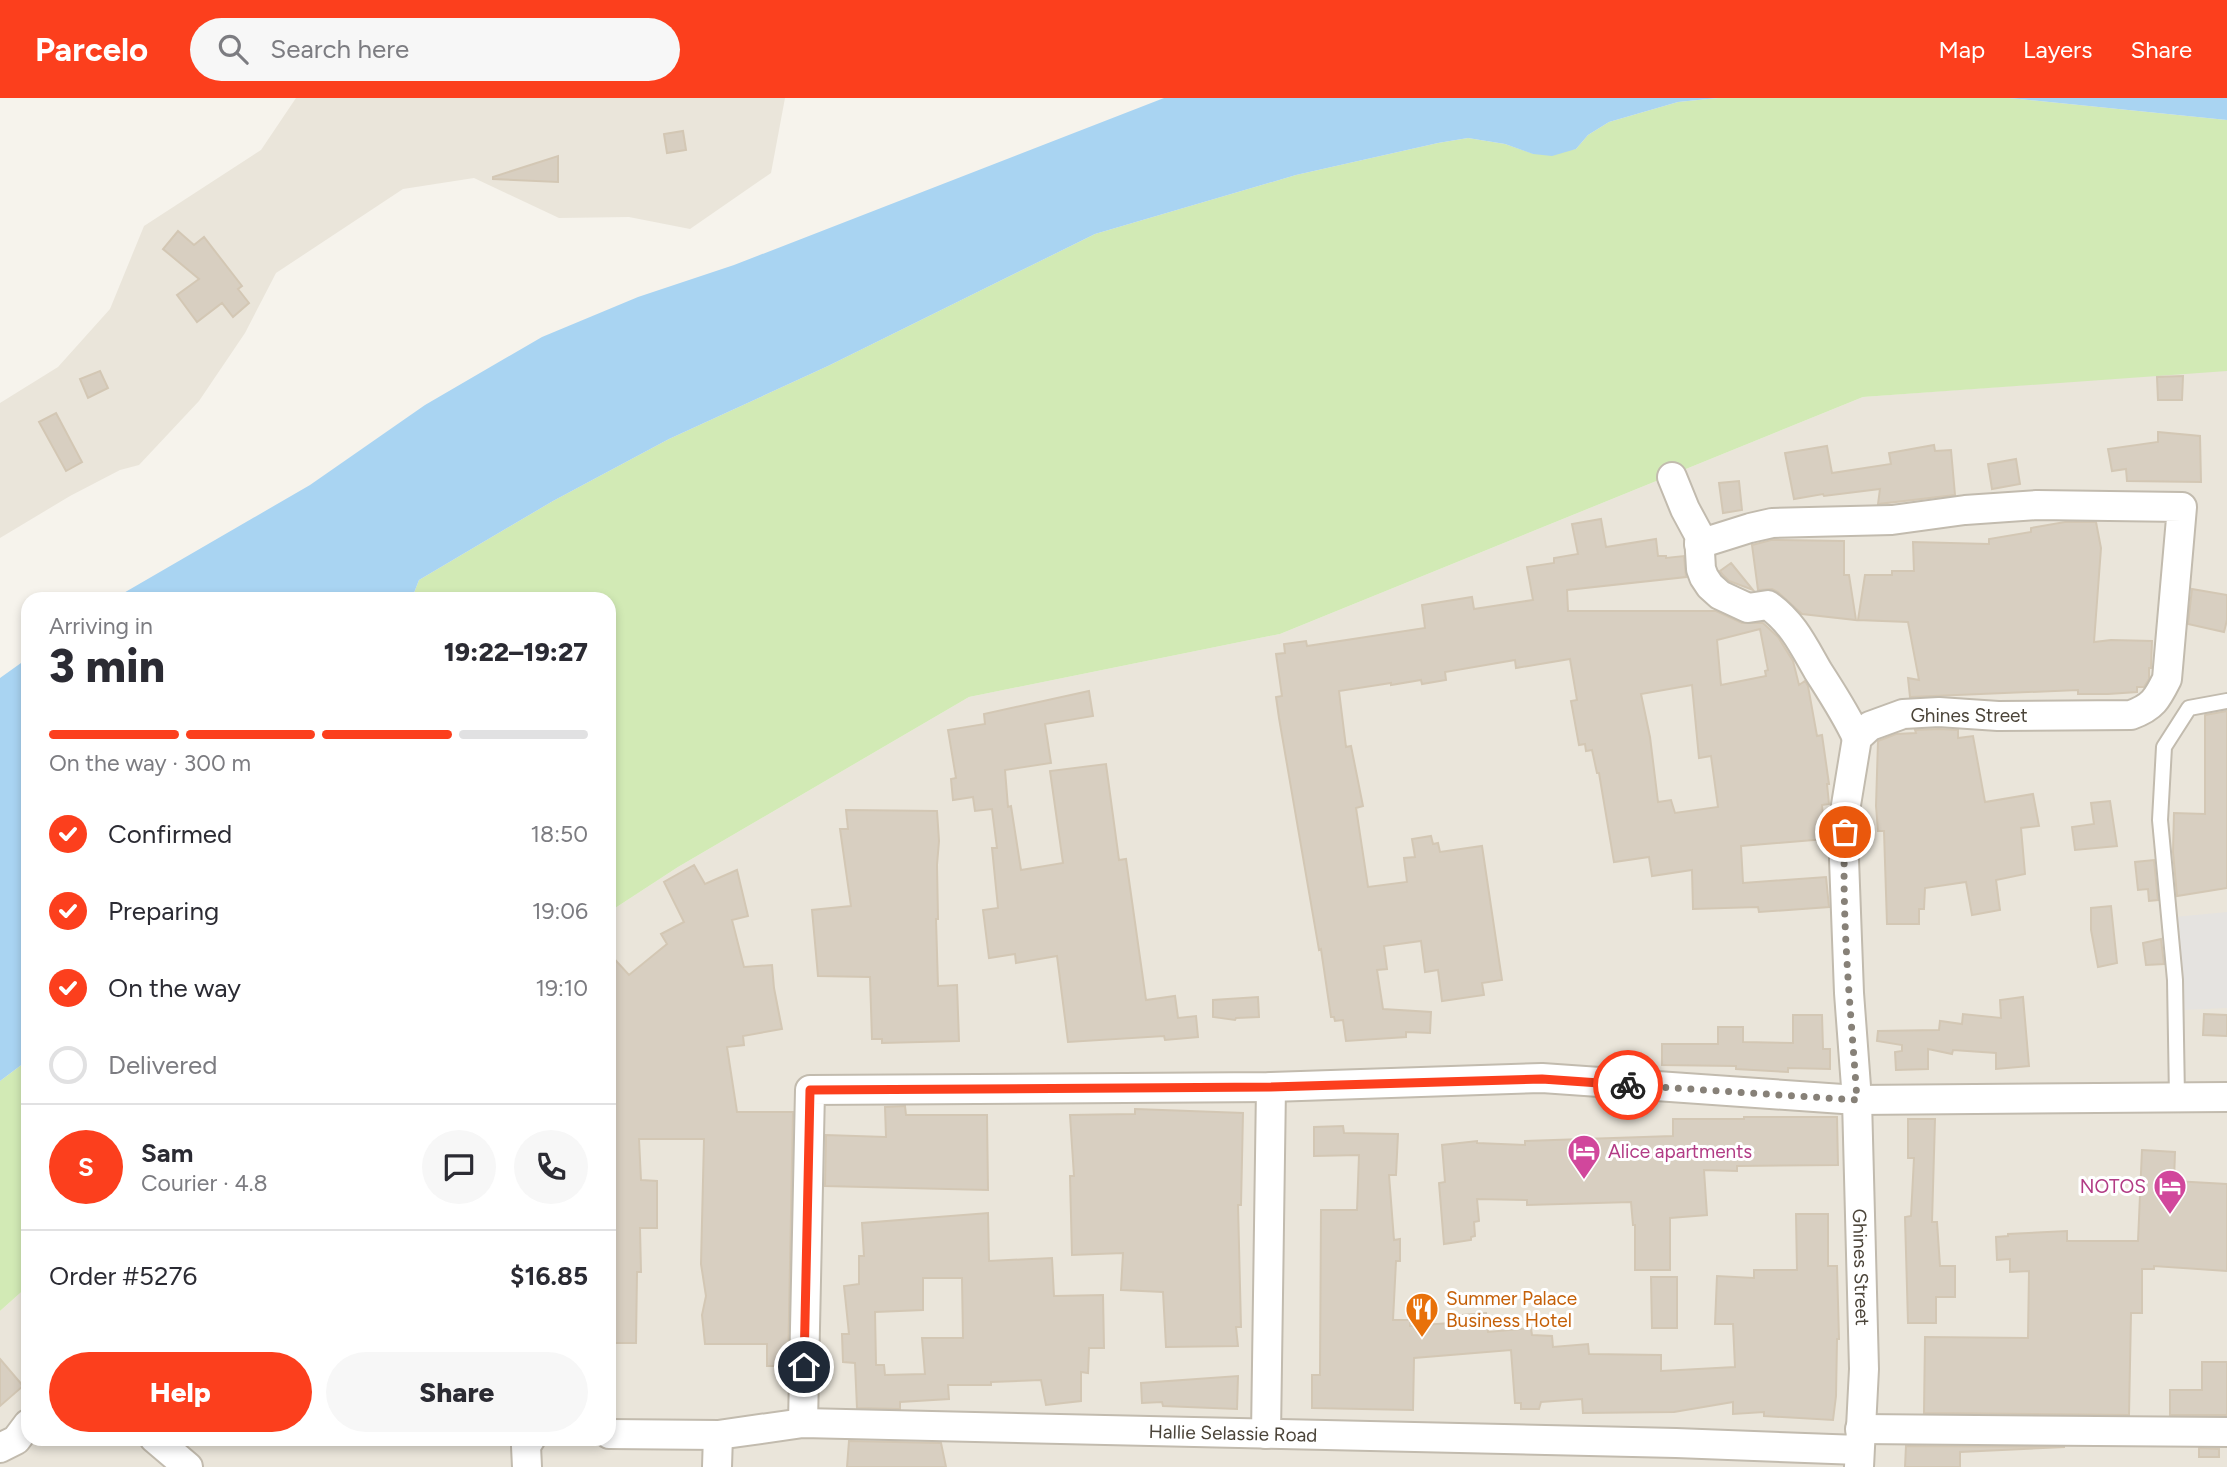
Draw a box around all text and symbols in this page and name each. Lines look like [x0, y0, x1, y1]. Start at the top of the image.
search box [190, 18, 680, 81]
text: Parcelo [35, 30, 148, 69]
icon: search [214, 30, 252, 68]
text: Search here [270, 33, 409, 65]
text: Map [1938, 35, 1985, 64]
text: Layers [2023, 35, 2092, 64]
text: Share [2130, 35, 2192, 64]
text: Arriving in [49, 612, 153, 640]
text: 19:22–19:27 [444, 636, 588, 668]
text: 3 min [49, 638, 165, 694]
street label: Ghines Street [1910, 704, 2028, 727]
text: On the way · 300 m [49, 749, 251, 777]
pin [1815, 802, 1875, 862]
icon: bag [1826, 813, 1864, 851]
icon: check [49, 815, 87, 853]
text: Confirmed [108, 818, 232, 850]
text: 18:50 [531, 820, 588, 848]
icon: check [49, 892, 87, 930]
text: Preparing [108, 895, 219, 927]
text: 19:06 [532, 897, 588, 925]
icon: check [49, 969, 87, 1007]
text: On the way [108, 972, 241, 1004]
text: 19:10 [535, 974, 588, 1002]
text: Delivered [108, 1049, 217, 1081]
courier [1593, 1050, 1663, 1120]
icon: bike [1609, 1066, 1647, 1104]
button: chat [422, 1130, 496, 1204]
button: phone [514, 1130, 588, 1204]
hotel icon: Alice apartments [1565, 1132, 1603, 1181]
text: Sam [141, 1137, 193, 1169]
place label: Alice apartments [1608, 1140, 1752, 1163]
text: S [78, 1151, 94, 1183]
hotel icon: NOTOS [2151, 1167, 2189, 1216]
text: Courier · 4.8 [141, 1169, 268, 1197]
place label: NOTOS [2080, 1175, 2146, 1198]
street label: Ghines Street [1848, 1208, 1874, 1326]
text: Order #5276 [49, 1260, 197, 1292]
text: $16.85 [510, 1260, 588, 1292]
place label: Summer Palace Business Hotel [1446, 1287, 1577, 1332]
restaurant icon: Summer Palace Business Hotel [1403, 1290, 1441, 1339]
pin [774, 1337, 834, 1397]
icon: home [785, 1348, 823, 1386]
button: Help [49, 1352, 312, 1432]
button: Share [326, 1352, 588, 1432]
street label: Hallie Selassie Road [1148, 1420, 1318, 1447]

